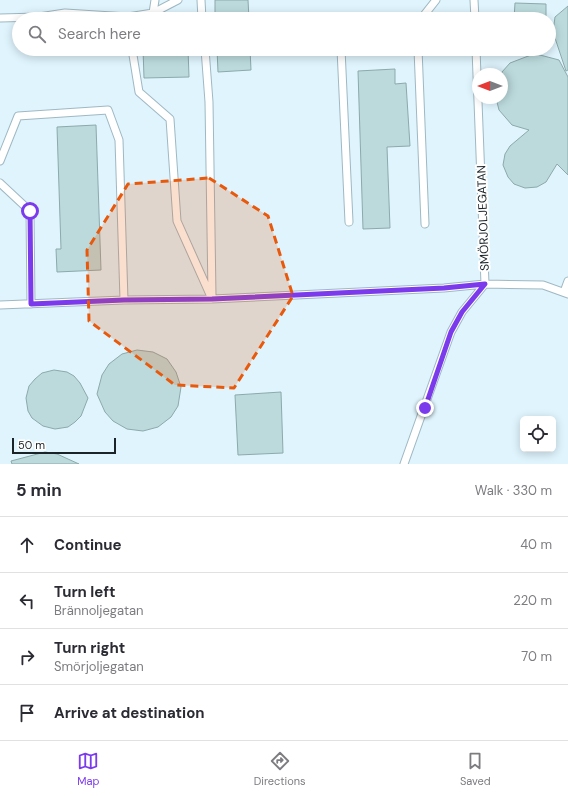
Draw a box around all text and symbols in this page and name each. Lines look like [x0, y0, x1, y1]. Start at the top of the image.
search box [12, 12, 556, 56]
icon: search [26, 23, 48, 45]
text: Search here [58, 24, 141, 44]
north arrow [472, 68, 508, 104]
street label: SMÖRJOLJEGATAN [473, 165, 493, 271]
route start [21, 202, 39, 220]
route end [416, 399, 434, 417]
map controls [520, 416, 556, 452]
button: locate [520, 416, 556, 452]
scale bar [12, 436, 116, 455]
text: 50 m [18, 438, 45, 452]
text: 5 min [16, 479, 62, 501]
text: Walk · 330 m [475, 482, 552, 499]
icon: ahead [16, 534, 38, 556]
text: Continue [54, 535, 122, 555]
text: 40 m [520, 536, 552, 553]
text: Turn left [54, 582, 115, 602]
icon: left [16, 590, 38, 612]
text: 220 m [513, 592, 552, 609]
text: Brännoljegatan [54, 602, 144, 619]
text: Turn right [54, 638, 125, 658]
icon: right [16, 646, 38, 668]
text: 70 m [521, 648, 552, 665]
text: Smörjoljegatan [54, 658, 144, 675]
icon: arrive [16, 702, 38, 724]
text: Arrive at destination [54, 703, 205, 723]
tab: Map [77, 750, 99, 788]
tab: Directions [254, 750, 306, 788]
tab: Saved [460, 750, 491, 788]

